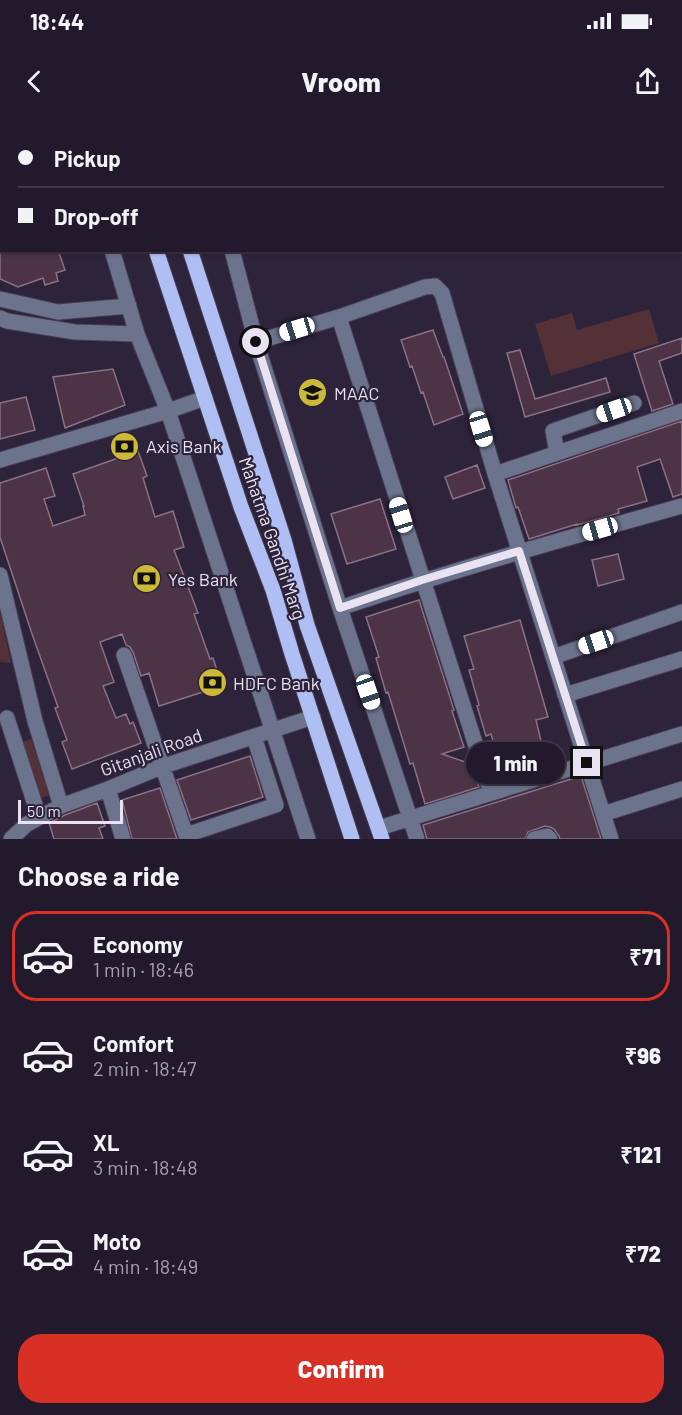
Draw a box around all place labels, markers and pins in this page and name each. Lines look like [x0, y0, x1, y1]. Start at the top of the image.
school or university icon: MAAC [297, 377, 329, 409]
place label: MAAC [334, 382, 379, 404]
bank icon: Axis Bank [109, 430, 141, 462]
place label: Axis Bank [146, 435, 221, 457]
bank icon: Yes Bank [131, 563, 163, 595]
place label: Yes Bank [168, 568, 238, 590]
bank icon: HDFC Bank [196, 667, 228, 699]
place label: HDFC Bank [233, 672, 320, 694]

